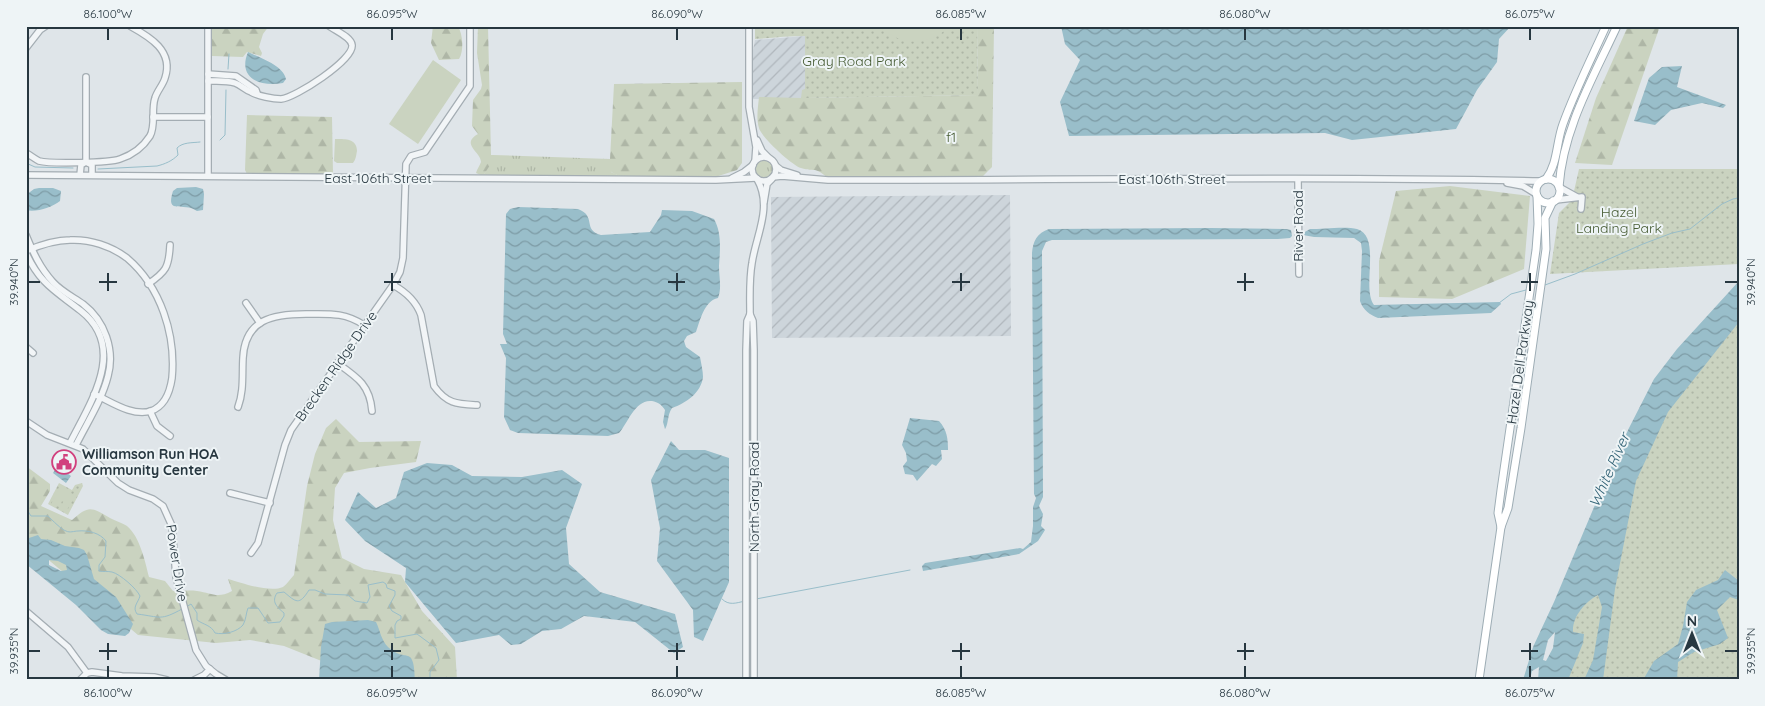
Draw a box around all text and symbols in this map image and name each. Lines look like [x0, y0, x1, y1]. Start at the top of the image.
text: 86.100°W [84, 6, 133, 21]
text: 86.095°W [366, 6, 418, 21]
text: 86.090°W [651, 6, 703, 21]
text: 86.085°W [936, 6, 987, 21]
text: 86.080°W [1219, 6, 1271, 21]
text: 86.075°W [1505, 6, 1555, 21]
park label: Gray Road Park [802, 52, 906, 70]
park label: f1 [946, 128, 956, 146]
street label: East 106th Street [324, 169, 432, 187]
street label: East 106th Street [1118, 170, 1226, 188]
street label: River Road [1289, 190, 1307, 262]
park label: Hazel Landing Park [1576, 203, 1662, 237]
text: 39.940°N [6, 258, 21, 306]
text: 39.940°N [1743, 258, 1758, 306]
street label: Hazel Dell Parkway [1502, 299, 1538, 425]
street label: Brecken Ridge Drive [291, 307, 381, 425]
water label: White River [1584, 428, 1635, 510]
street label: North Gray Road [745, 442, 763, 552]
place label: Williamson Run HOA Community Center [82, 445, 218, 479]
public building icon: Williamson Run HOA Community Center [51, 449, 77, 475]
street label: Power Drive [162, 523, 192, 603]
north arrow [1668, 608, 1718, 658]
text: N [1687, 612, 1697, 630]
text: 39.935°N [6, 628, 21, 674]
text: 39.935°N [1743, 628, 1758, 674]
text: 86.100°W [84, 685, 133, 700]
text: 86.095°W [366, 685, 418, 700]
text: 86.090°W [651, 685, 703, 700]
text: 86.085°W [936, 685, 987, 700]
text: 86.080°W [1219, 685, 1271, 700]
text: 86.075°W [1505, 685, 1555, 700]

